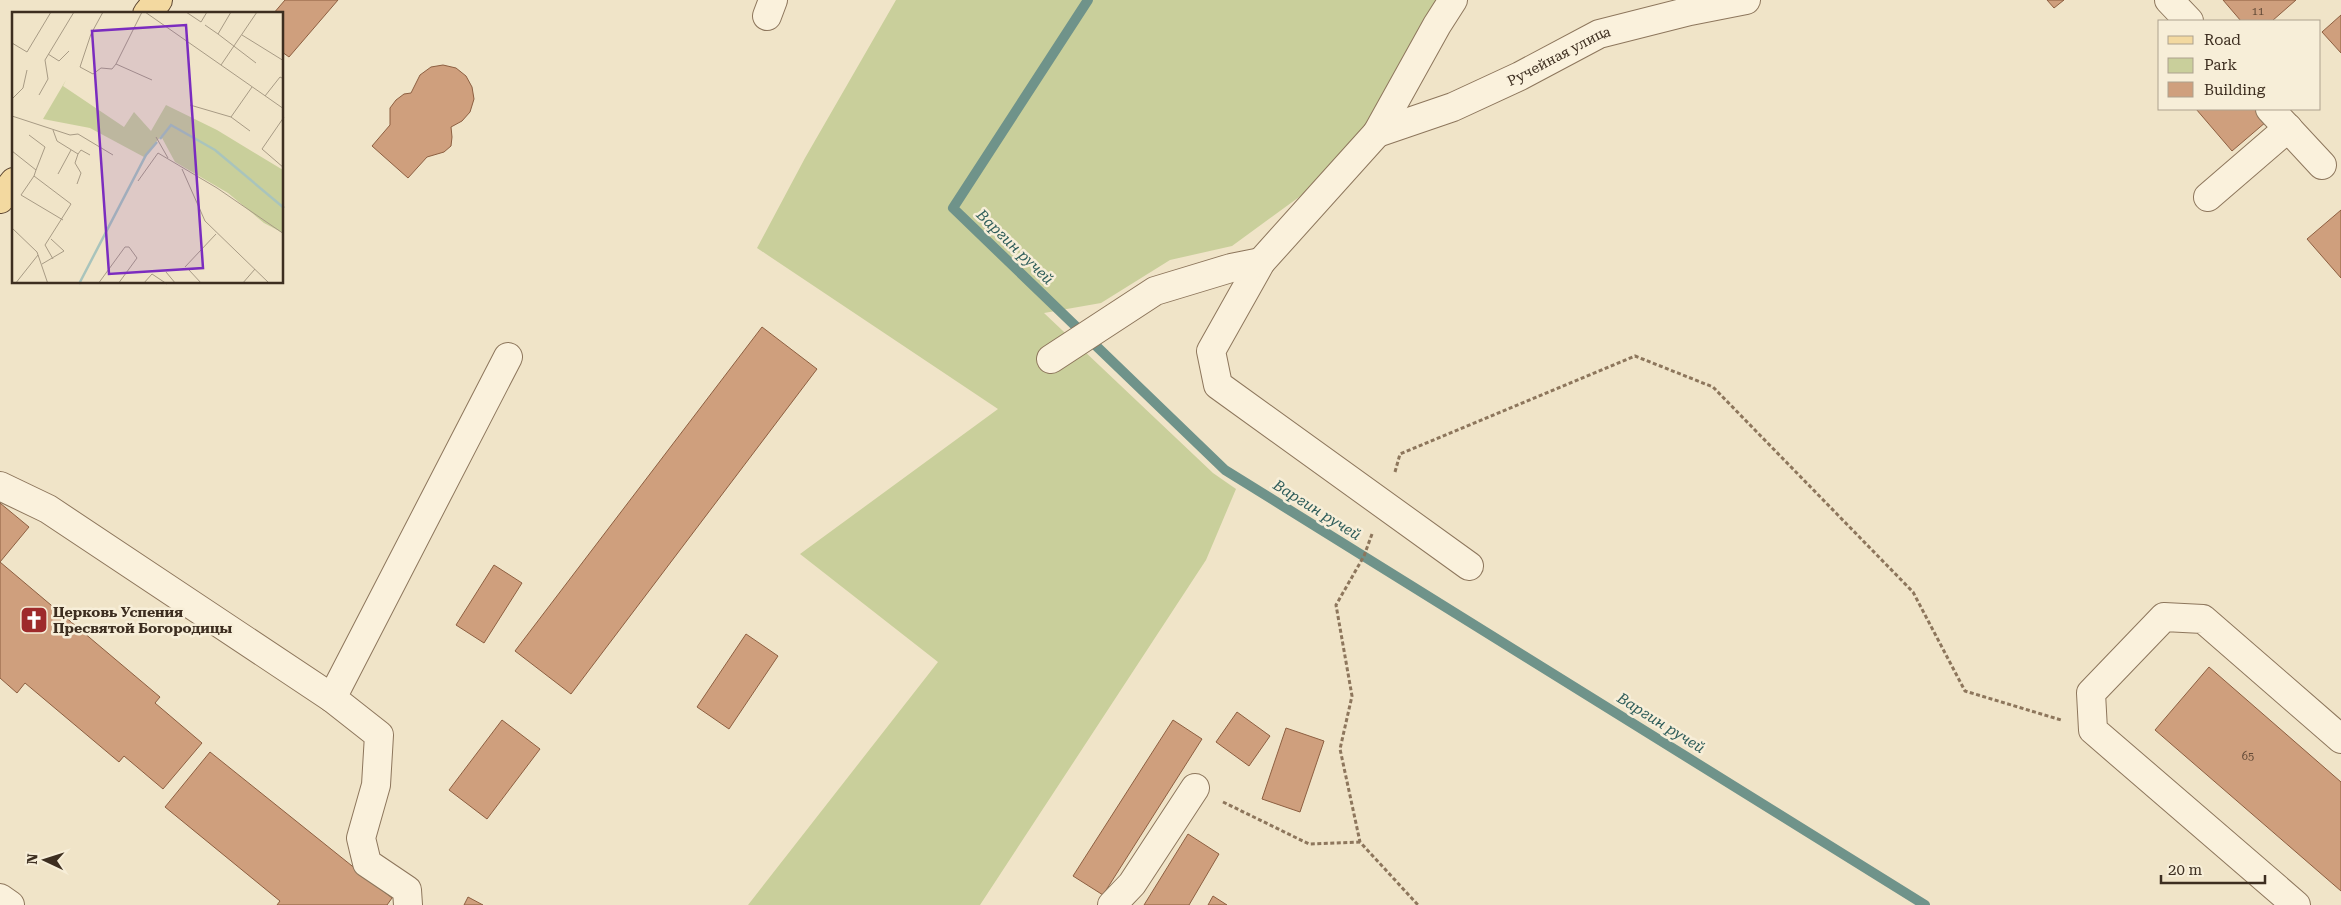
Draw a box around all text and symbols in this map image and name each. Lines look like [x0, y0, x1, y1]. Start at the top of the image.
house number: 11 [2252, 5, 2264, 18]
inset map [12, 12, 284, 284]
legend [2158, 20, 2321, 110]
street label: Ручейная улица [1505, 23, 1613, 89]
text: Road [2204, 31, 2241, 49]
text: Park [2204, 56, 2238, 74]
text: Building [2204, 81, 2266, 99]
water label: Варгин ручей [972, 205, 1057, 288]
water label: Варгин ручей [1269, 475, 1364, 544]
place label: Церковь Успения Пресвятой Богородицы [53, 604, 233, 636]
church icon: Церковь Успения Пресвятой Богородицы [19, 605, 49, 635]
water label: Варгин ручей [1613, 688, 1708, 757]
house number: 65 [2242, 750, 2254, 763]
north arrow [20, 835, 70, 885]
scale bar [2161, 852, 2265, 884]
text: N [24, 853, 40, 865]
text: 20 m [2168, 861, 2203, 879]

